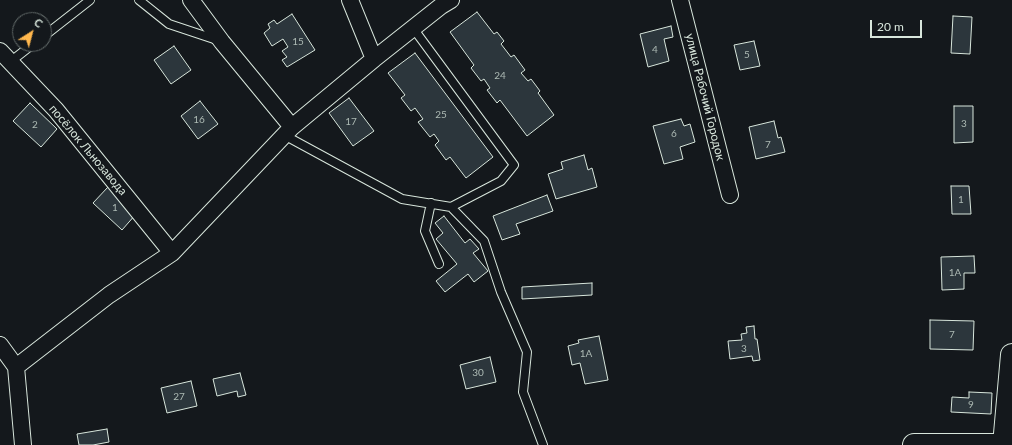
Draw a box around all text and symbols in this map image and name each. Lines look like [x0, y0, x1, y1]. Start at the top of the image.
north arrow [12, 12, 52, 52]
scale bar [872, 12, 924, 38]
text: С [32, 15, 46, 30]
text: 20 m [877, 19, 904, 34]
street label: улица Рабочий Городок [682, 32, 728, 162]
house number: 15 [292, 36, 304, 48]
house number: 4 [652, 44, 658, 56]
house number: 5 [744, 49, 750, 61]
house number: 24 [494, 70, 506, 82]
street label: посёлок Льнозавода [46, 102, 130, 198]
house number: 25 [435, 109, 447, 121]
house number: 16 [193, 114, 205, 126]
house number: 17 [345, 116, 357, 128]
house number: 3 [961, 118, 967, 130]
house number: 2 [32, 119, 38, 131]
house number: 6 [671, 128, 677, 140]
house number: 7 [765, 139, 771, 151]
house number: 1 [958, 194, 964, 206]
house number: 1 [112, 202, 118, 214]
house number: 1А [949, 267, 961, 279]
house number: 7 [949, 329, 955, 341]
house number: 3 [741, 343, 747, 355]
house number: 1А [580, 348, 592, 360]
house number: 30 [472, 367, 484, 379]
house number: 27 [173, 391, 185, 403]
house number: 9 [968, 399, 974, 411]

